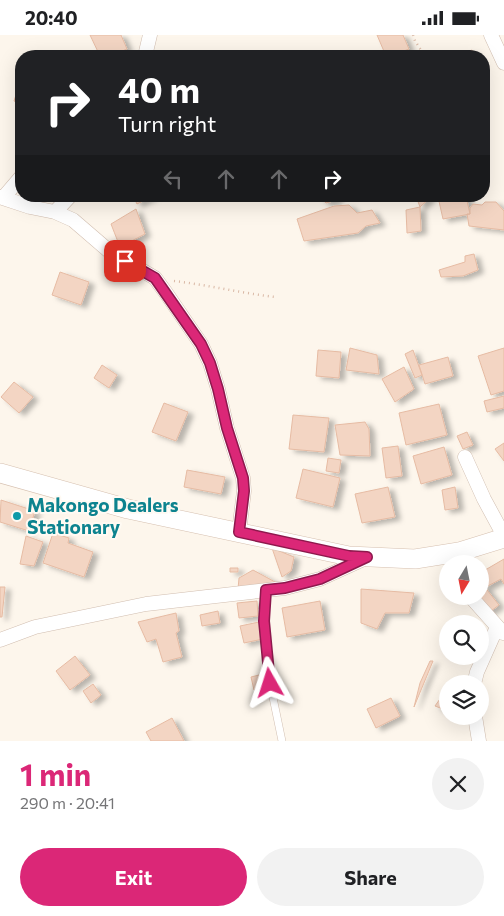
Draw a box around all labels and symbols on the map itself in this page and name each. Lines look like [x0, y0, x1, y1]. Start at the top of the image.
pin [104, 240, 146, 282]
place label: Makongo Dealers Stationary [27, 493, 179, 538]
marker: Makongo Dealers Stationary [11, 510, 23, 522]
north arrow [439, 555, 489, 605]
position arrow [243, 656, 295, 708]

